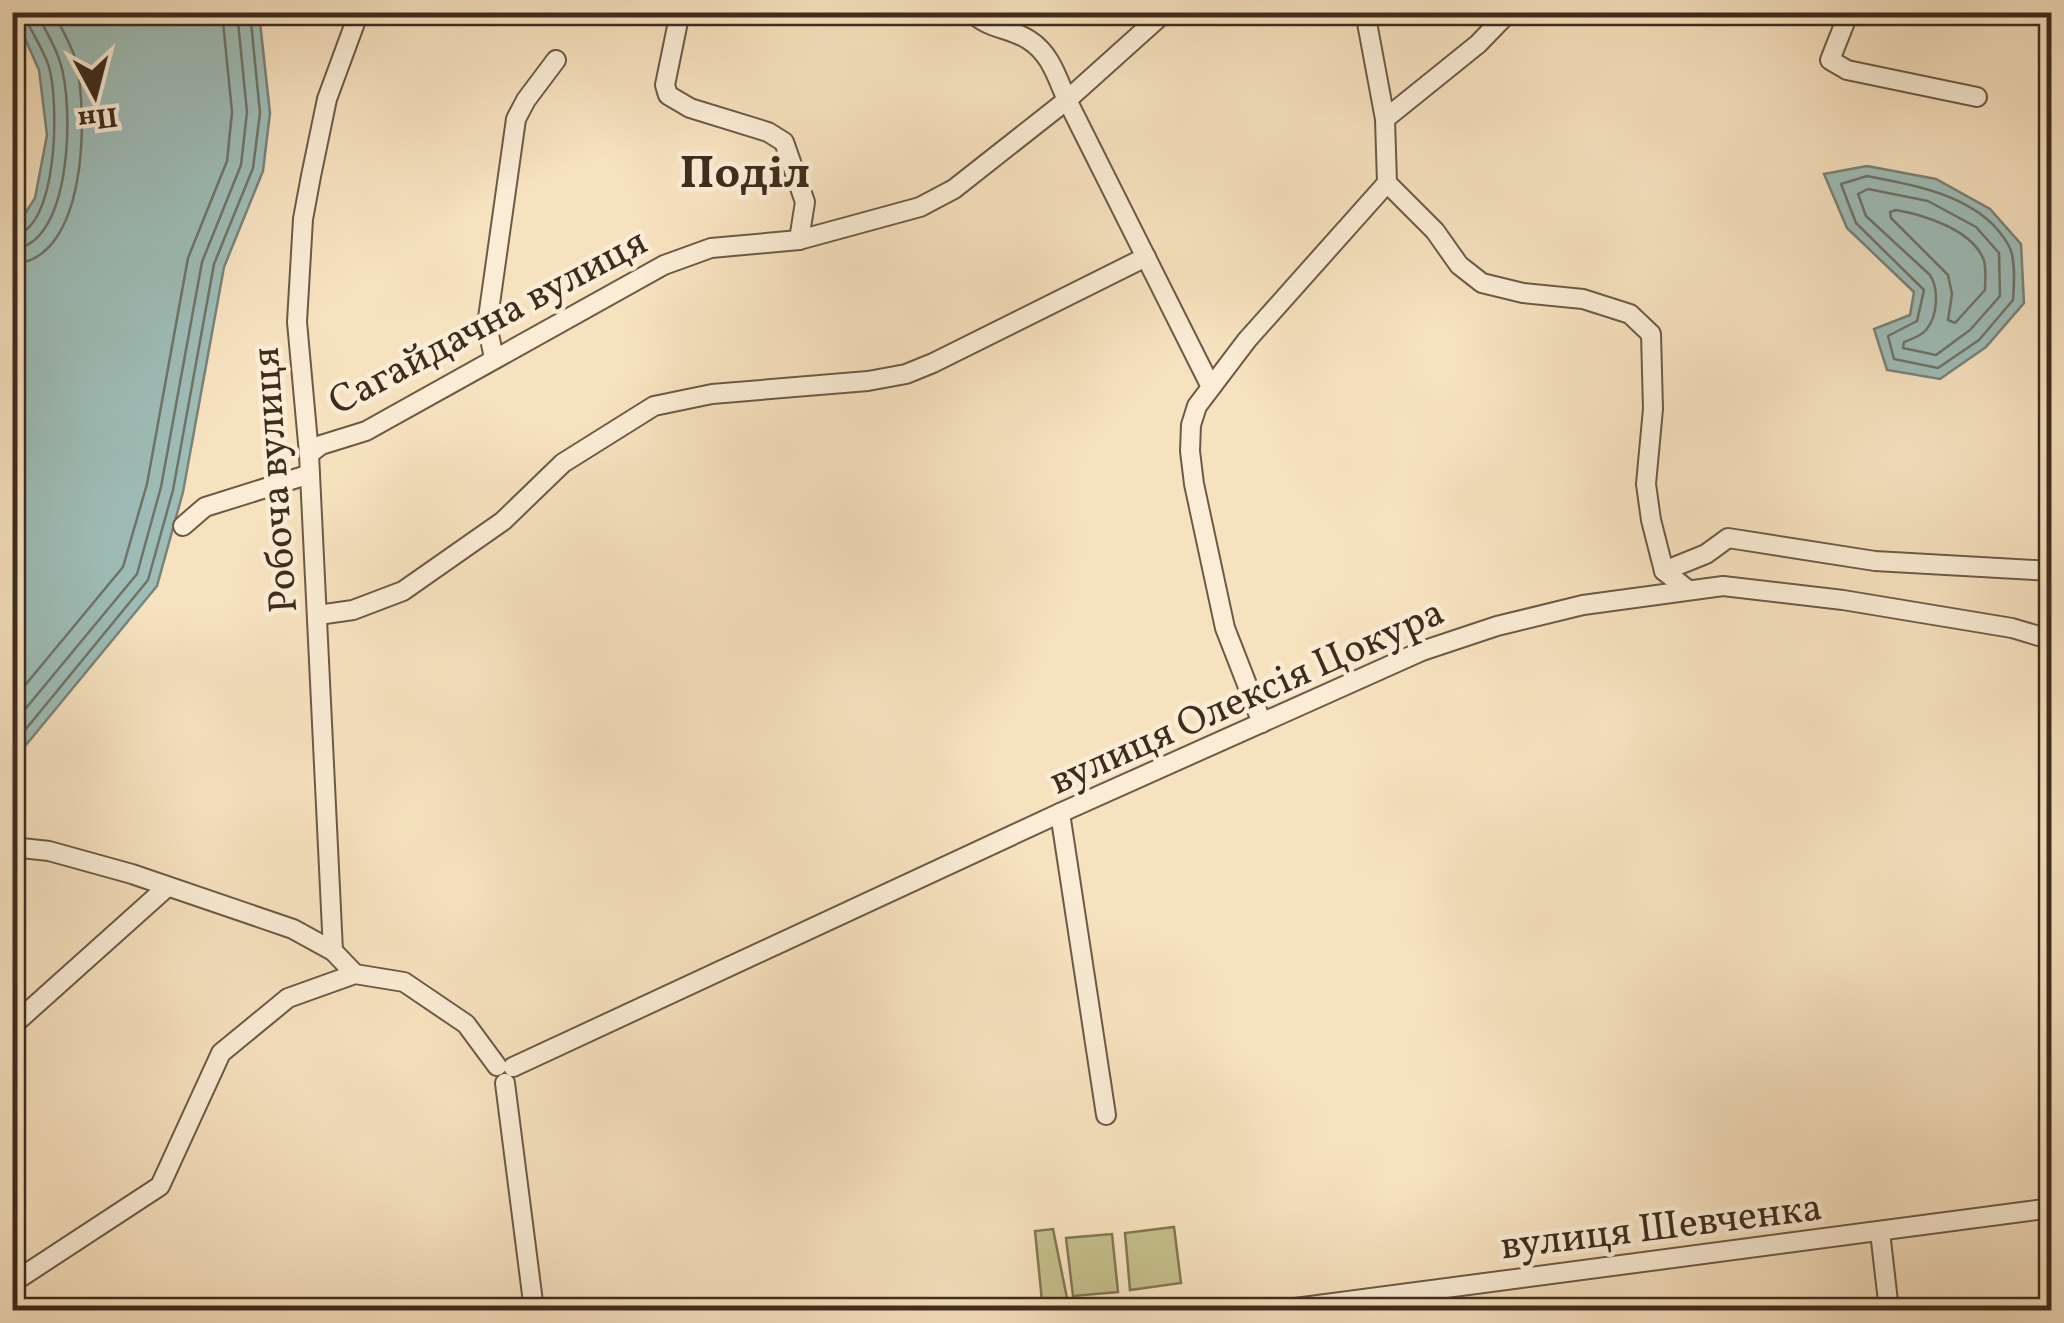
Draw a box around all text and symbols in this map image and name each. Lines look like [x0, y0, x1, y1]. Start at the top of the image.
north arrow [45, 45, 145, 145]
text: Пн [76, 96, 120, 139]
district label: Поділ [680, 144, 810, 207]
street label: Сагайдачна вулиця [320, 216, 658, 431]
street label: Робоча вулиця [240, 345, 314, 615]
street label: вулиця Олексія Цокура [1041, 586, 1454, 811]
street label: вулиця Шевченка [1498, 1181, 1825, 1276]

